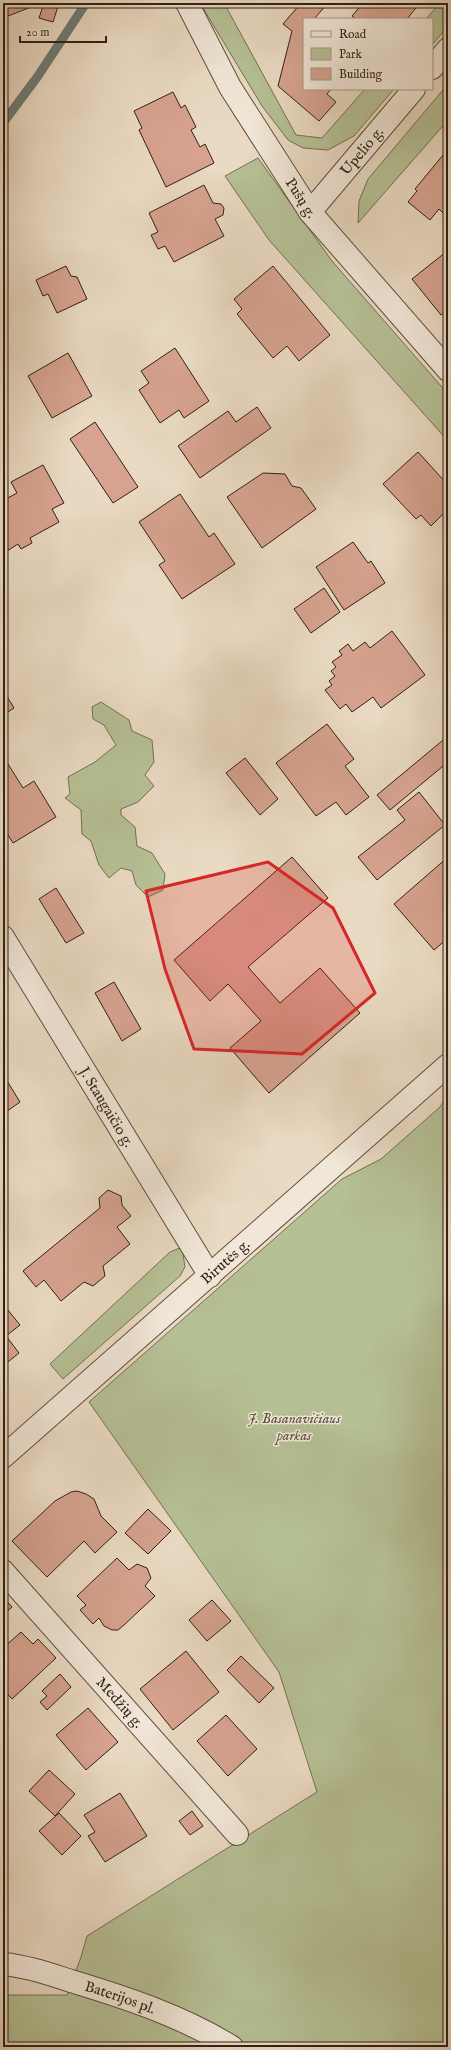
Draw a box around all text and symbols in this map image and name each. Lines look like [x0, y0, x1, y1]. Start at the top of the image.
scale bar [20, 18, 106, 44]
legend [303, 18, 433, 90]
text: 20 m [26, 25, 49, 40]
text: Road [339, 27, 367, 42]
text: Park [339, 47, 362, 62]
text: Building [339, 67, 383, 82]
street label: Upelio g. [336, 123, 388, 179]
street label: Pušų g. [281, 174, 321, 222]
street label: J. Staugaičio g. [74, 1061, 139, 1151]
street label: Birutės g. [197, 1235, 254, 1288]
park label: J. Basanavičiaus parkas [248, 1409, 341, 1445]
street label: Medžių g. [92, 1673, 148, 1732]
street label: Baterijos pl. [83, 1976, 158, 2018]

